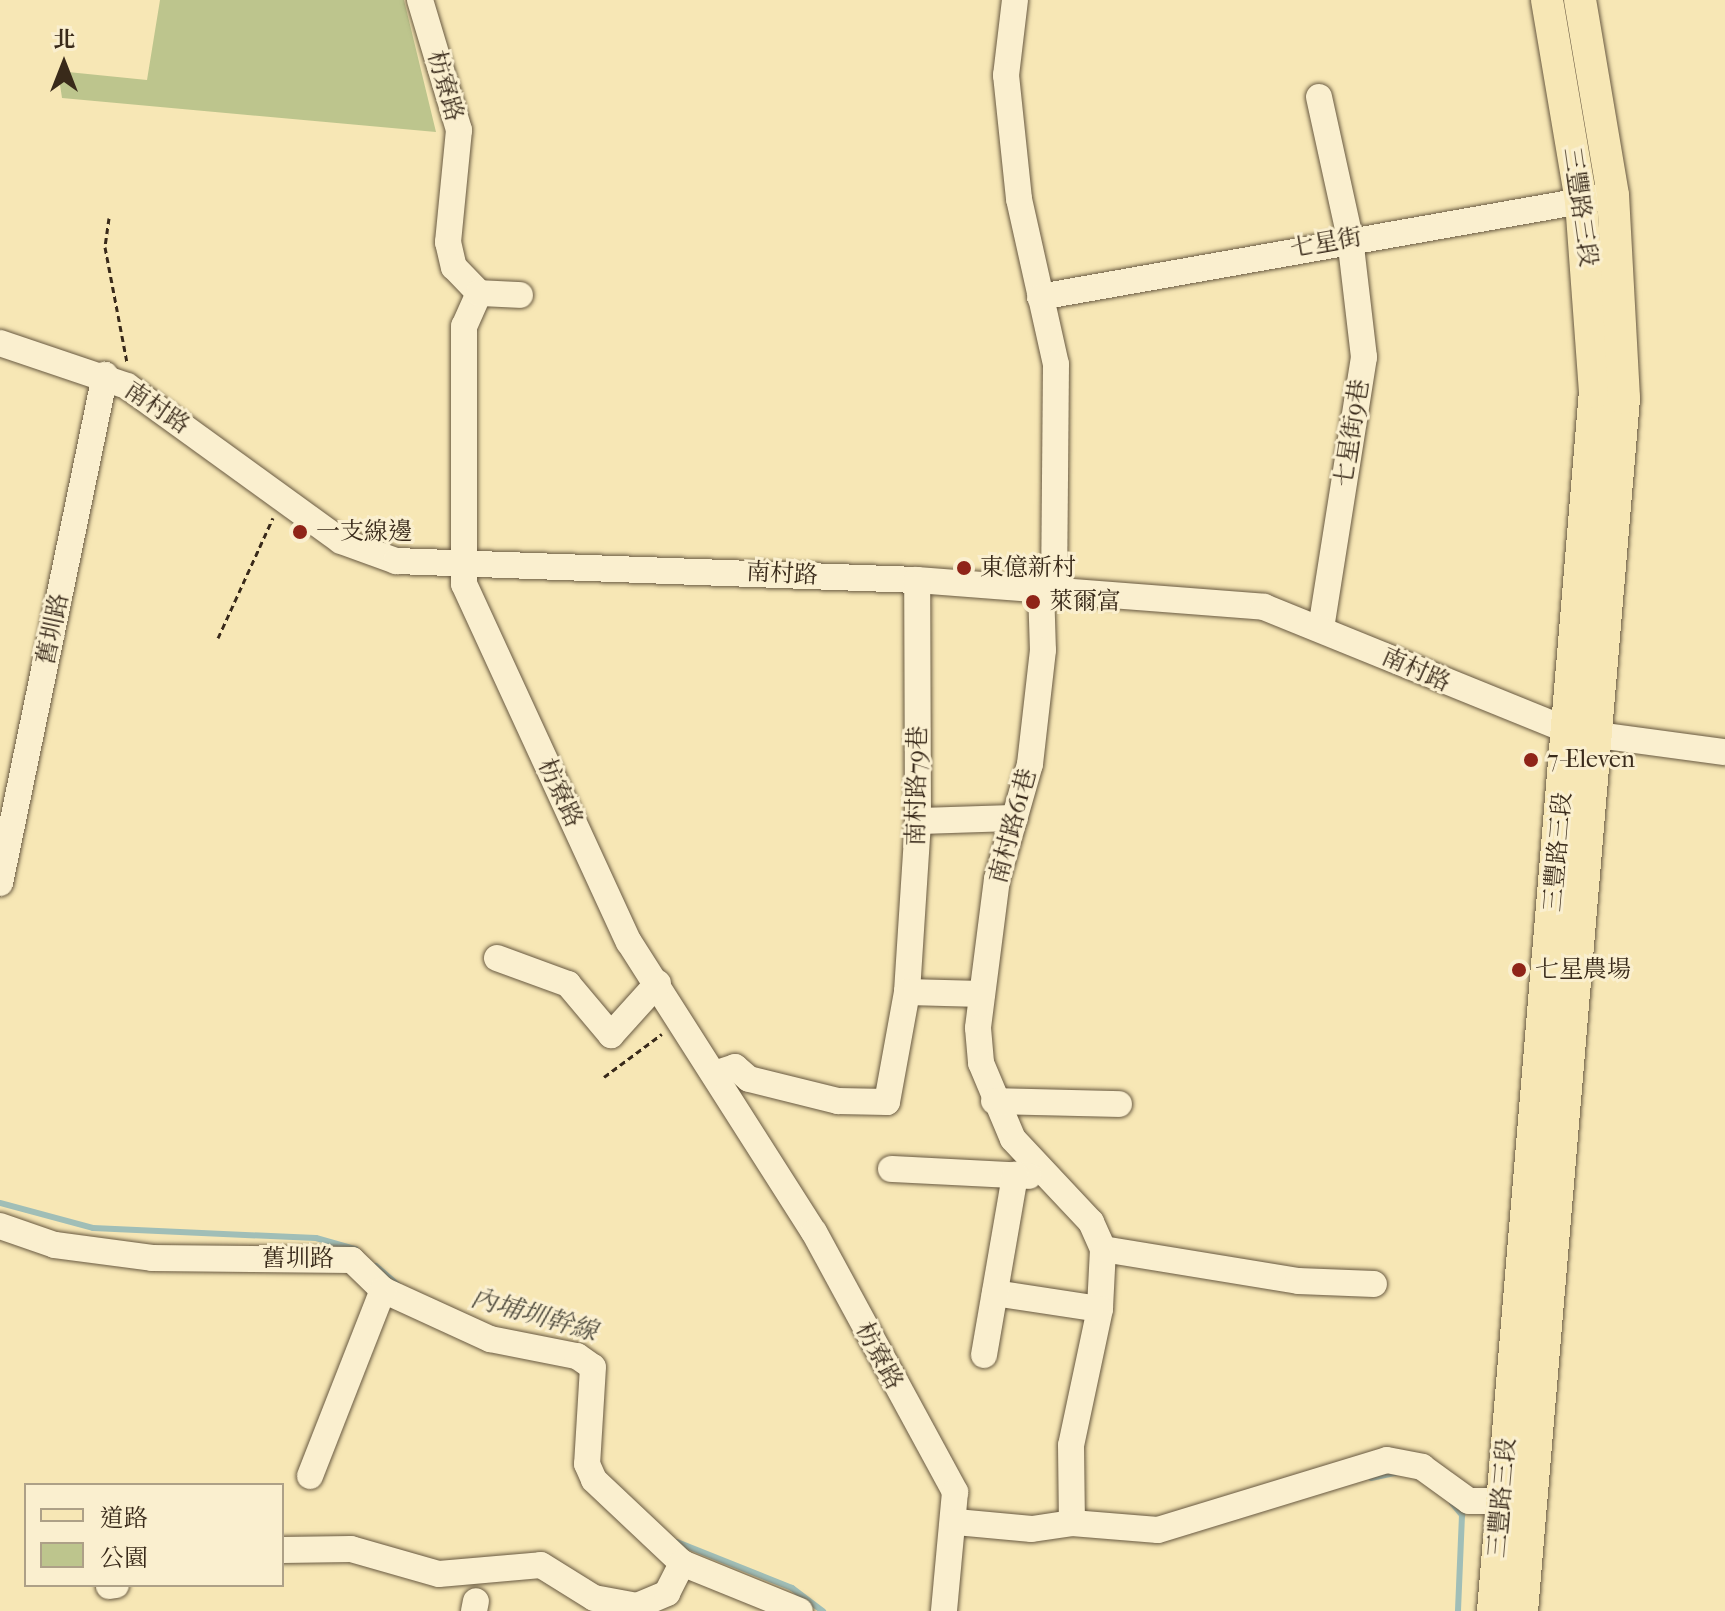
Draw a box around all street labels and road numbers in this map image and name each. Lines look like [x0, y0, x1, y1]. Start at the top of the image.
street label: 枋寮路 [421, 47, 469, 125]
street label: 三豐路三段 [1557, 146, 1603, 268]
street label: 七星街 [1288, 223, 1364, 263]
street label: 南村路 [119, 376, 195, 440]
street label: 七星街9巷 [1329, 377, 1375, 489]
street label: 南村路 [745, 558, 819, 590]
street label: 舊圳路 [31, 591, 75, 667]
street label: 南村路 [1377, 642, 1455, 698]
street label: 南村路79巷 [902, 726, 932, 846]
street label: 枋寮路 [532, 754, 588, 832]
street label: 南村路61巷 [984, 766, 1042, 886]
street label: 三豐路三段 [1538, 791, 1578, 913]
street label: 舊圳路 [262, 1245, 334, 1273]
street label: 枋寮路 [849, 1317, 909, 1395]
street label: 三豐路三段 [1482, 1437, 1522, 1559]

